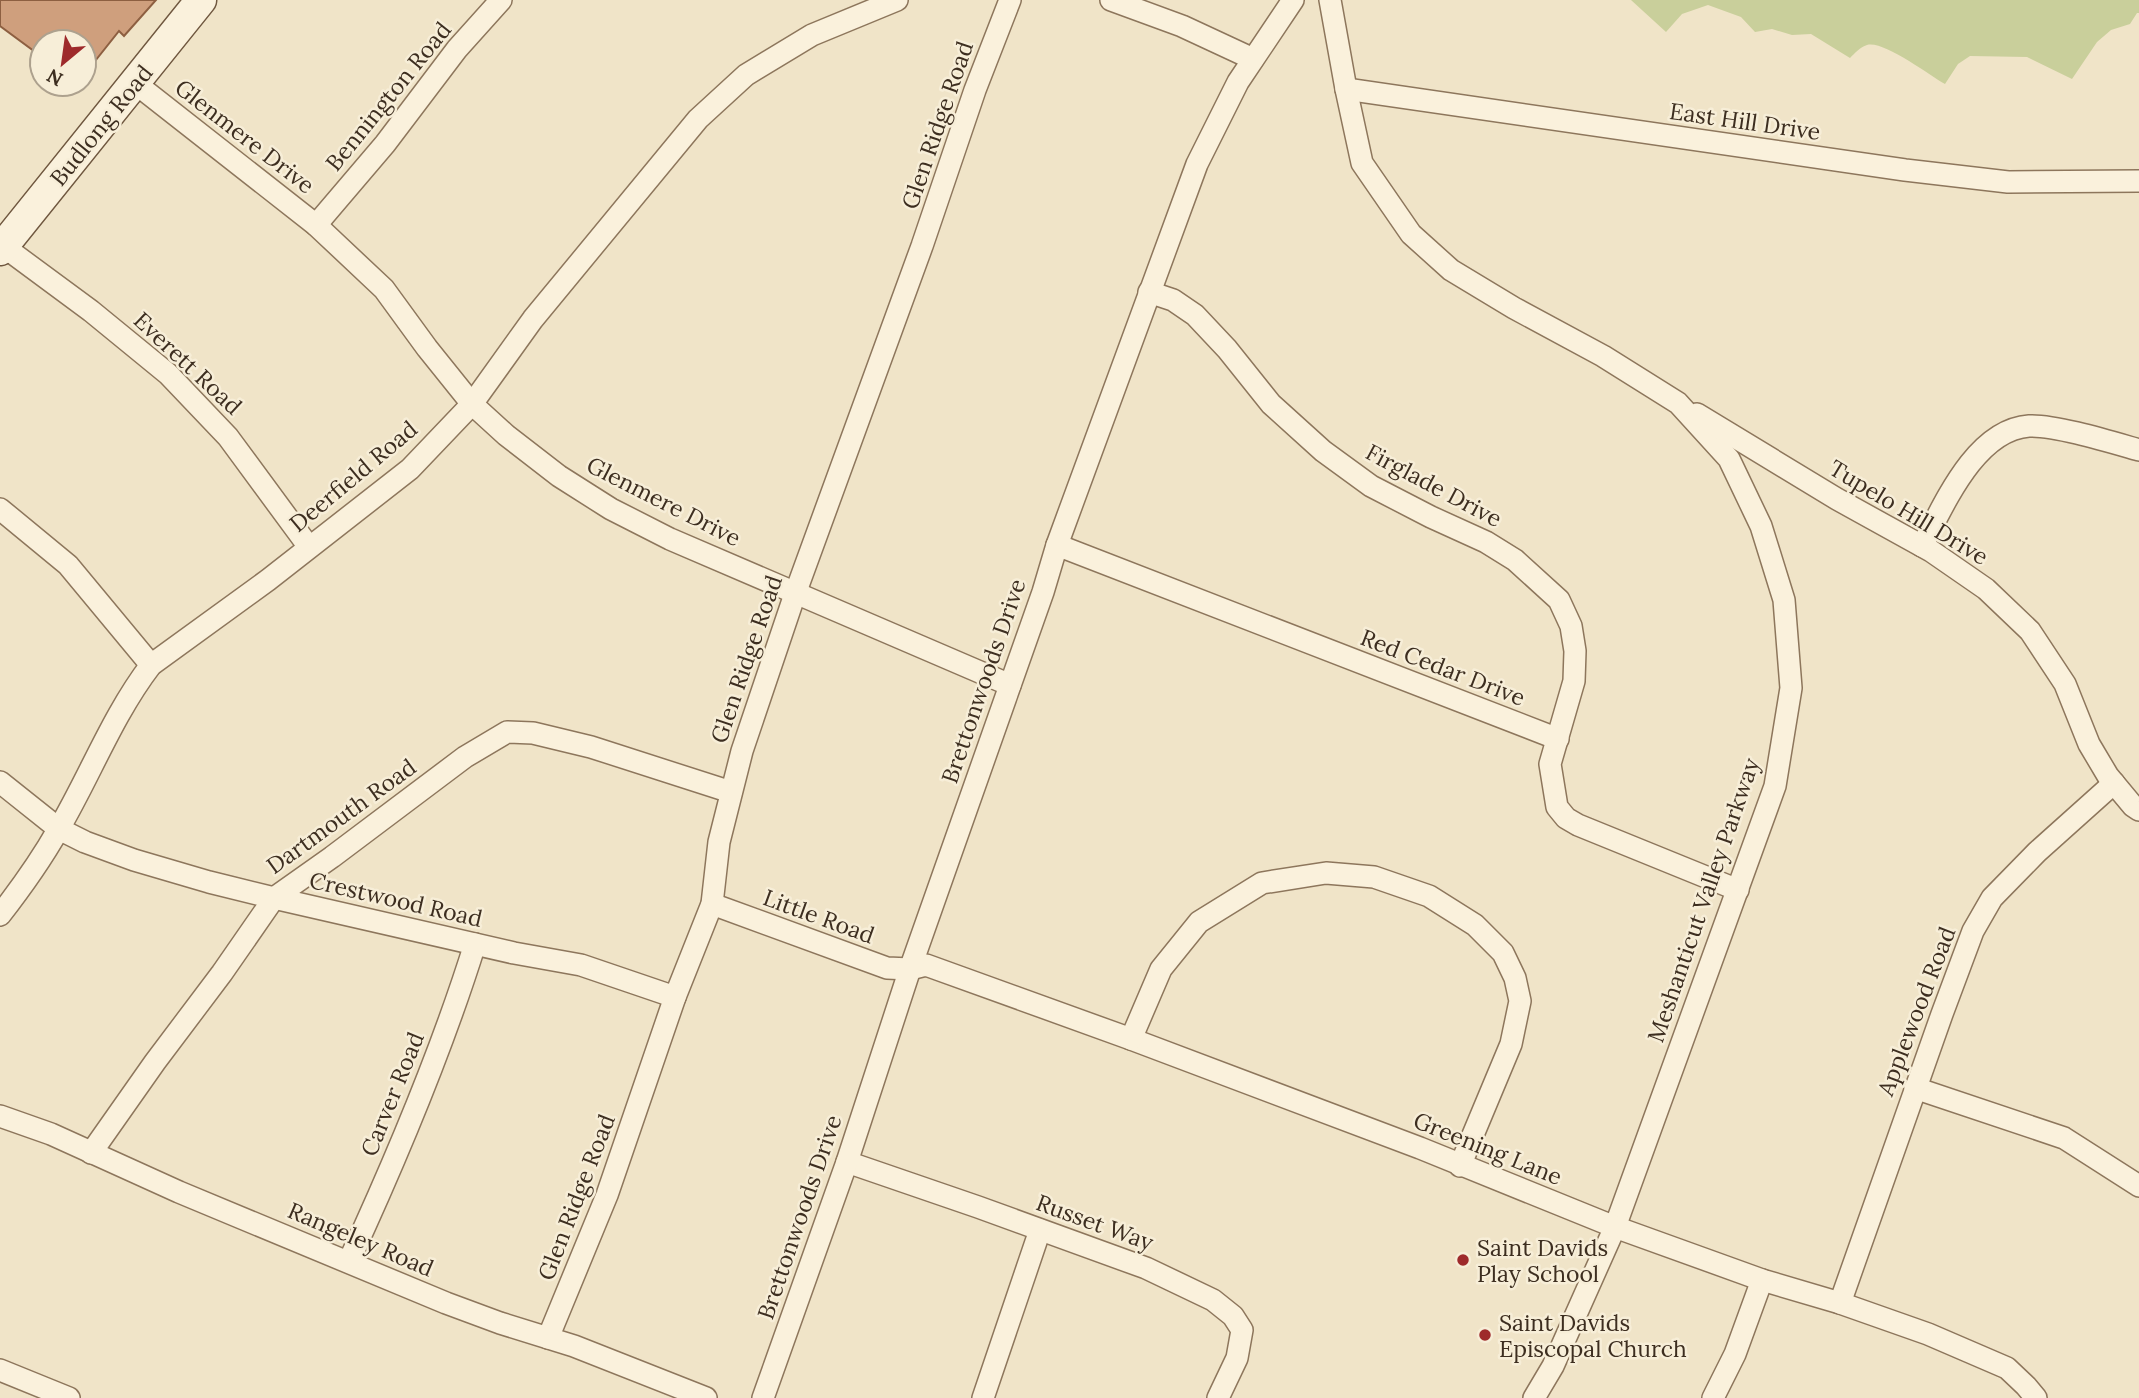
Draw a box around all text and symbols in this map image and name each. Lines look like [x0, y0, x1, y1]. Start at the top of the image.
street label: Bennington Road [319, 15, 457, 176]
north arrow [28, 28, 98, 98]
street label: Glen Ridge Road [895, 37, 979, 213]
street label: Budlong Road [43, 58, 159, 191]
text: N [42, 64, 67, 92]
street label: Glenmere Drive [169, 73, 321, 199]
street label: East Hill Drive [1668, 96, 1822, 146]
street label: Everett Road [128, 305, 248, 421]
street label: Deerfield Road [283, 414, 423, 538]
street label: Firglade Drive [1361, 437, 1507, 533]
street label: Glenmere Drive [582, 450, 746, 552]
street label: Tupelo Hill Drive [1824, 453, 1994, 571]
street label: Glen Ridge Road [704, 571, 788, 747]
street label: Brettonwoods Drive [934, 575, 1032, 787]
street label: Red Cedar Drive [1357, 622, 1529, 712]
street label: Dartmouth Road [261, 752, 422, 880]
street label: Meshanticut Valley Parkway [1641, 753, 1766, 1046]
street label: Crestwood Road [307, 865, 485, 933]
street label: Little Road [759, 882, 879, 950]
street label: Applewood Road [1870, 922, 1962, 1101]
street label: Carver Road [354, 1027, 430, 1160]
street label: Greening Lane [1410, 1105, 1566, 1191]
street label: Glen Ridge Road [531, 1110, 621, 1284]
street label: Brettonwoods Drive [750, 1111, 848, 1323]
street label: Russet Way [1032, 1187, 1158, 1257]
street label: Rangeley Road [284, 1195, 438, 1283]
place label: Saint Davids Play School [1477, 1233, 1608, 1288]
marker: Saint Davids Play School [1455, 1252, 1471, 1268]
place label: Saint Davids Episcopal Church [1499, 1308, 1687, 1363]
marker: Saint Davids Episcopal Church [1477, 1327, 1493, 1343]

